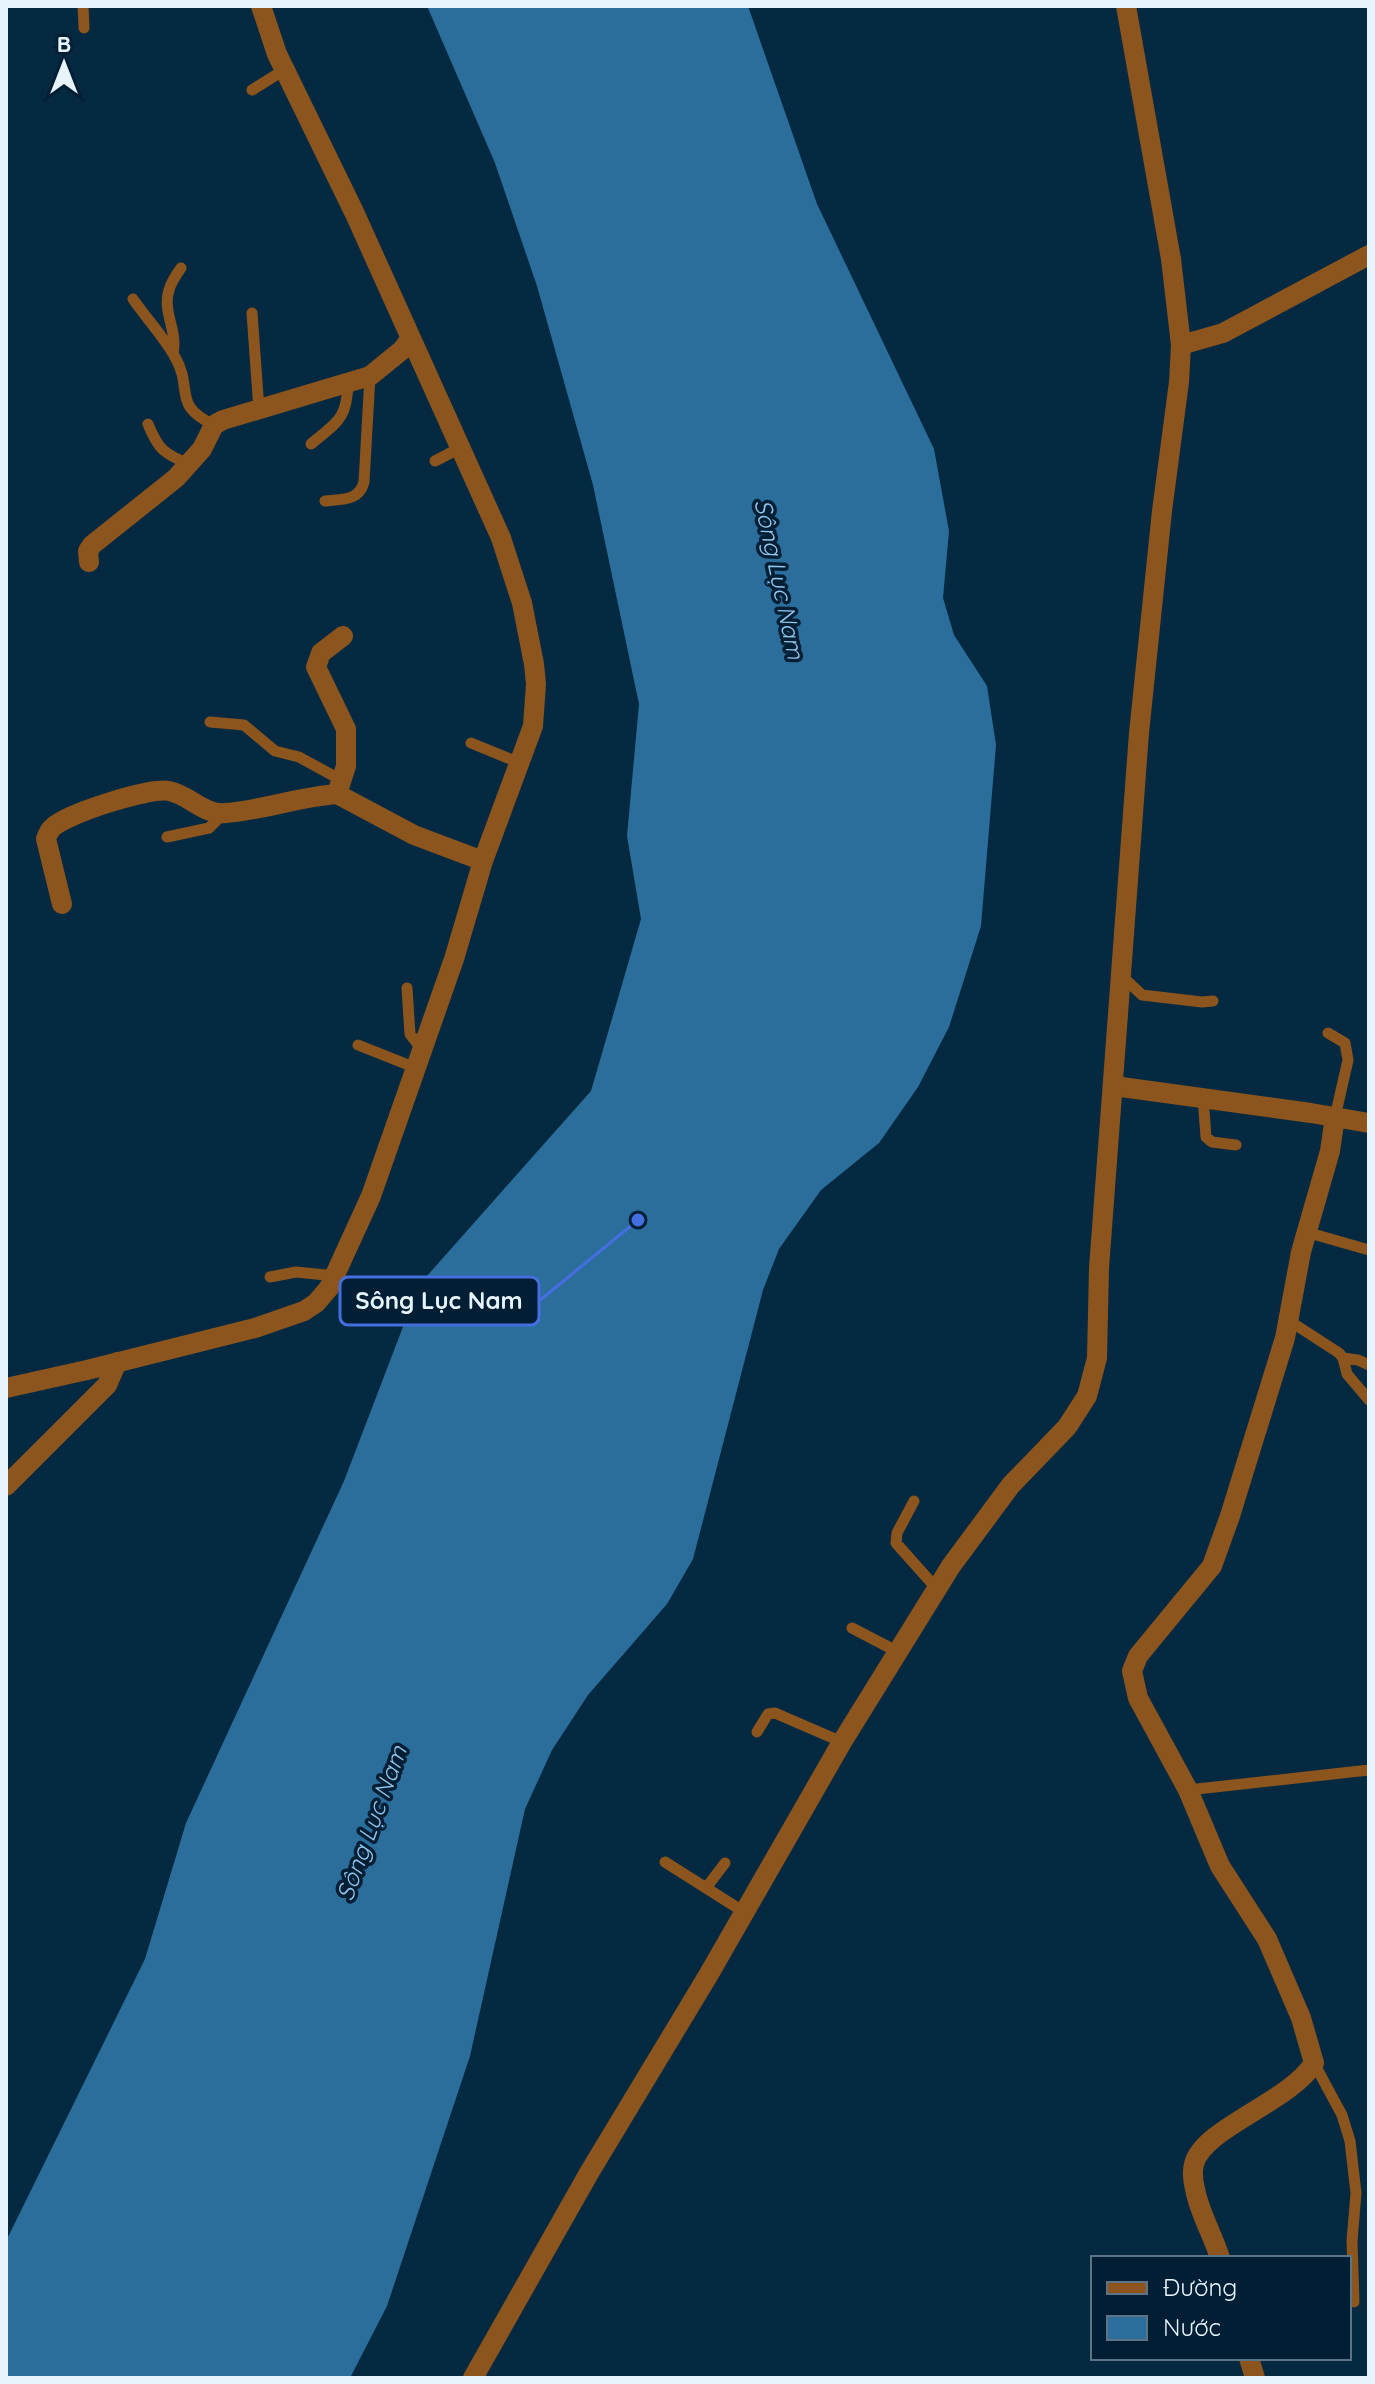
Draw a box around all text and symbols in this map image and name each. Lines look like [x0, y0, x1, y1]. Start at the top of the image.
north arrow [24, 24, 104, 104]
text: B [57, 30, 71, 58]
water label: Sông Lục Nam [748, 496, 812, 663]
callout: Sông Lục Nam [340, 1277, 539, 1325]
text: Sông Lục Nam [355, 1285, 523, 1315]
water label: Sông Lục Nam [329, 1740, 413, 1905]
legend [1091, 2256, 1351, 2360]
text: Đường [1163, 2272, 1237, 2302]
text: Nước [1163, 2312, 1221, 2342]

